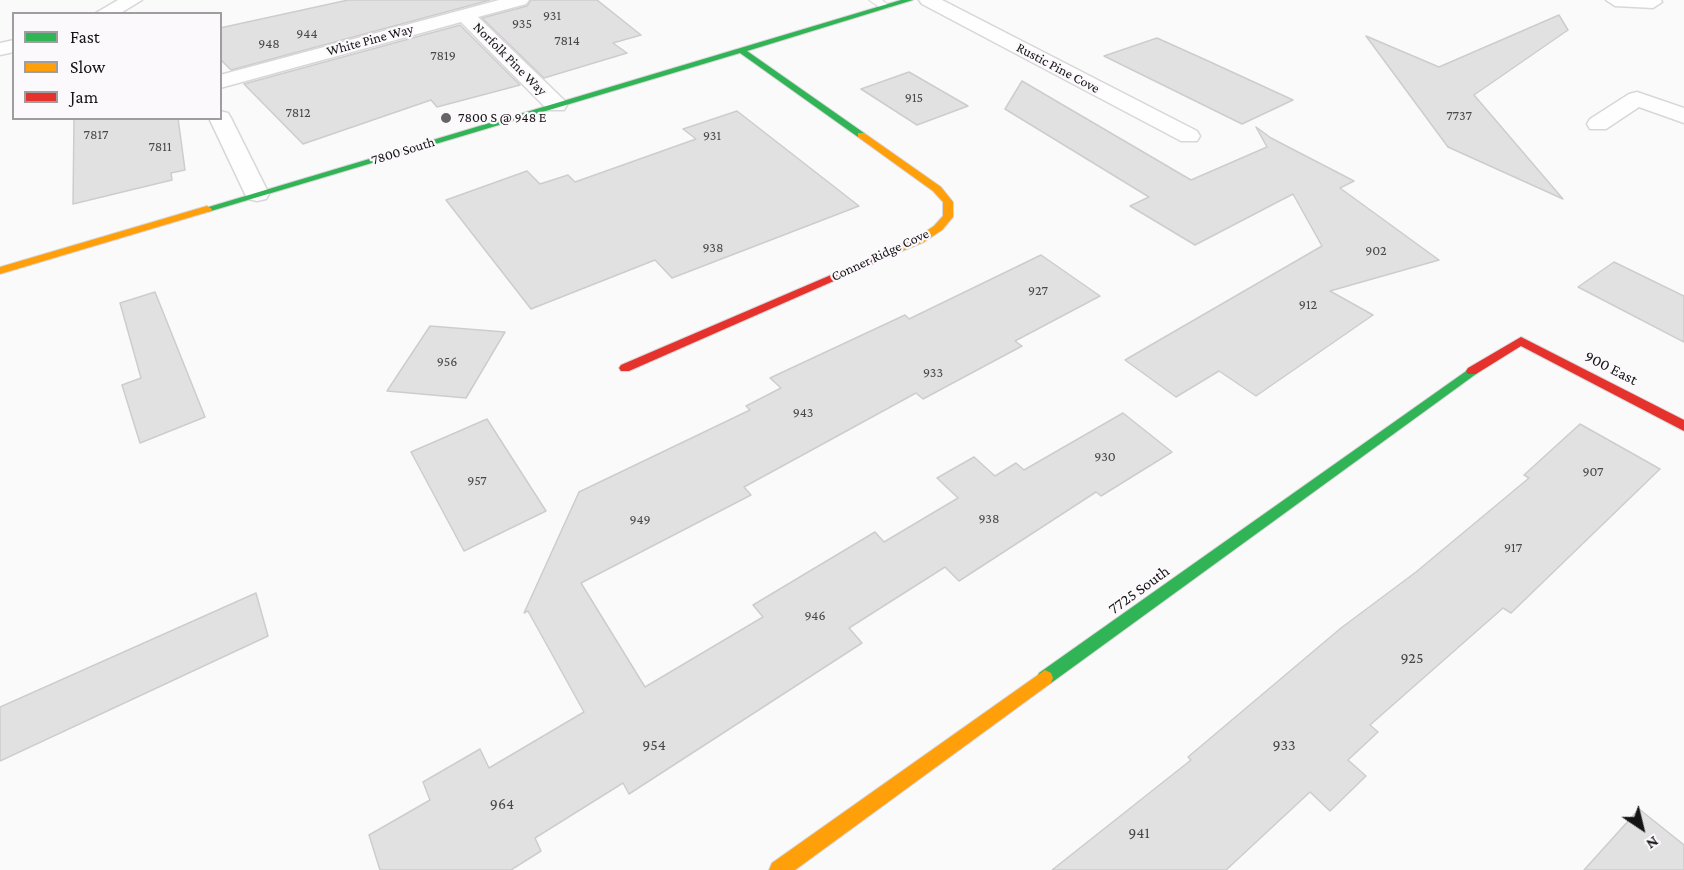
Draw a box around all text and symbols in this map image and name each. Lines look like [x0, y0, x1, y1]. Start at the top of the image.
house number: 931 [543, 8, 561, 24]
legend [12, 12, 222, 120]
house number: 935 [512, 16, 532, 32]
street label: Norfolk Pine Way [470, 19, 550, 99]
street label: White Pine Way [325, 20, 415, 60]
house number: 944 [296, 26, 318, 42]
text: Fast [70, 27, 100, 47]
house number: 7814 [554, 33, 580, 49]
house number: 948 [258, 36, 280, 52]
street label: Rustic Pine Cove [1014, 39, 1102, 97]
house number: 7819 [430, 48, 456, 64]
text: Slow [70, 57, 105, 77]
text: Jam [70, 87, 98, 107]
house number: 915 [905, 90, 923, 106]
house number: 7812 [285, 105, 311, 121]
house number: 7737 [1446, 108, 1472, 124]
place label: 7800 S @ 948 E [458, 110, 546, 126]
marker: 7800 S @ 948 E [439, 111, 453, 125]
house number: 7817 [83, 127, 109, 143]
house number: 931 [703, 128, 721, 144]
street label: 7800 South [369, 133, 437, 169]
house number: 7811 [148, 139, 172, 155]
street label: Conner Ridge Cove [829, 225, 931, 285]
house number: 938 [702, 240, 724, 256]
house number: 902 [1365, 243, 1387, 259]
house number: 927 [1028, 283, 1048, 299]
house number: 912 [1299, 297, 1317, 313]
street label: 900 East [1581, 347, 1641, 389]
house number: 956 [437, 354, 457, 370]
house number: 933 [923, 365, 943, 381]
house number: 943 [793, 405, 813, 421]
house number: 930 [1094, 449, 1116, 465]
house number: 907 [1582, 464, 1604, 480]
house number: 957 [467, 473, 487, 489]
house number: 938 [978, 511, 1000, 527]
house number: 949 [629, 512, 651, 528]
house number: 917 [1504, 540, 1522, 556]
street label: 7725 South [1105, 561, 1173, 619]
house number: 946 [804, 608, 826, 624]
house number: 925 [1400, 648, 1424, 668]
house number: 954 [642, 735, 666, 755]
house number: 933 [1272, 735, 1296, 755]
house number: 964 [490, 794, 514, 814]
north arrow [1612, 798, 1672, 858]
house number: 941 [1128, 823, 1150, 843]
text: N [1643, 833, 1662, 853]

